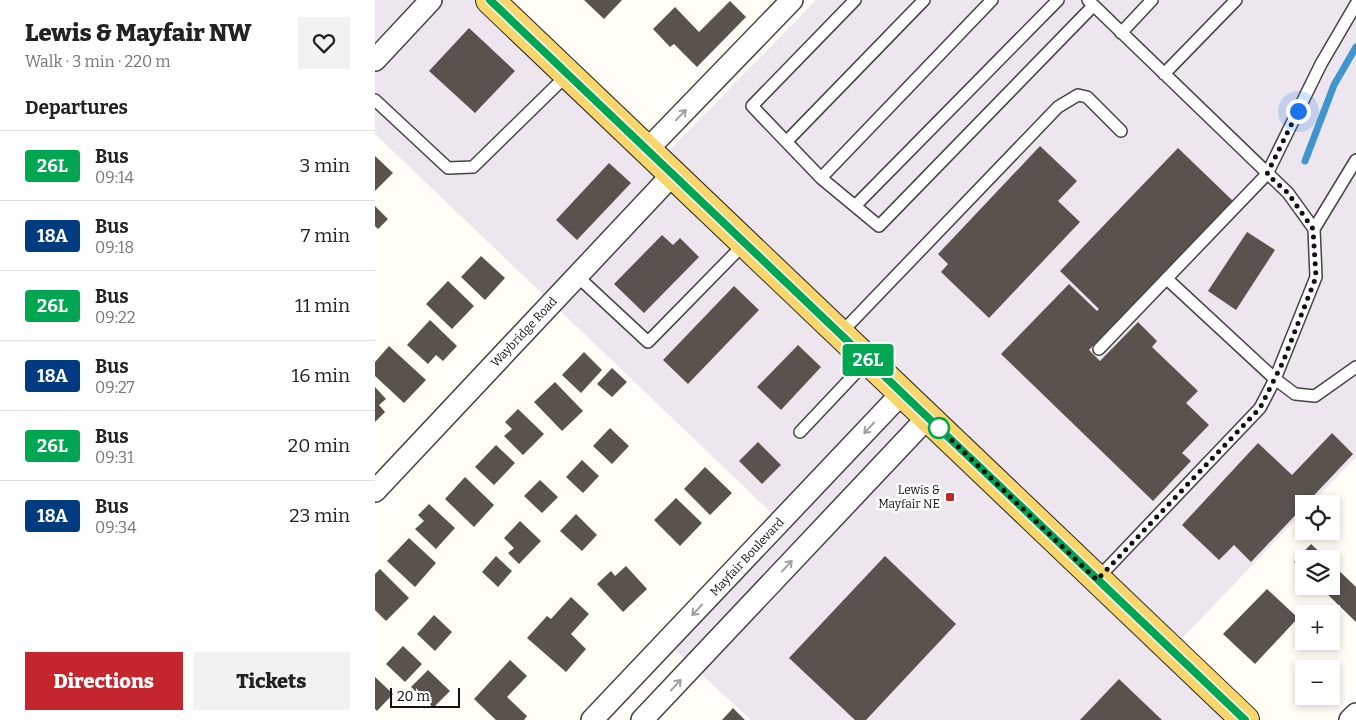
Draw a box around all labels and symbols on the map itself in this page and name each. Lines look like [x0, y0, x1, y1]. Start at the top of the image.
your location [1286, 99, 1311, 124]
one-way arrow [675, 109, 687, 121]
street label: Waybridge Road [488, 294, 560, 370]
line badge: 26L [839, 344, 897, 376]
unlabelled marker [928, 417, 950, 439]
one-way arrow [863, 422, 875, 435]
place label: Lewis & Mayfair NE [878, 483, 940, 511]
marker: Lewis & Mayfair NE [944, 491, 956, 503]
street label: Mayfair Boulevard [707, 515, 787, 599]
one-way arrow [781, 560, 793, 573]
one-way arrow [691, 604, 703, 616]
one-way arrow [670, 678, 682, 691]
scale bar [390, 685, 460, 708]

